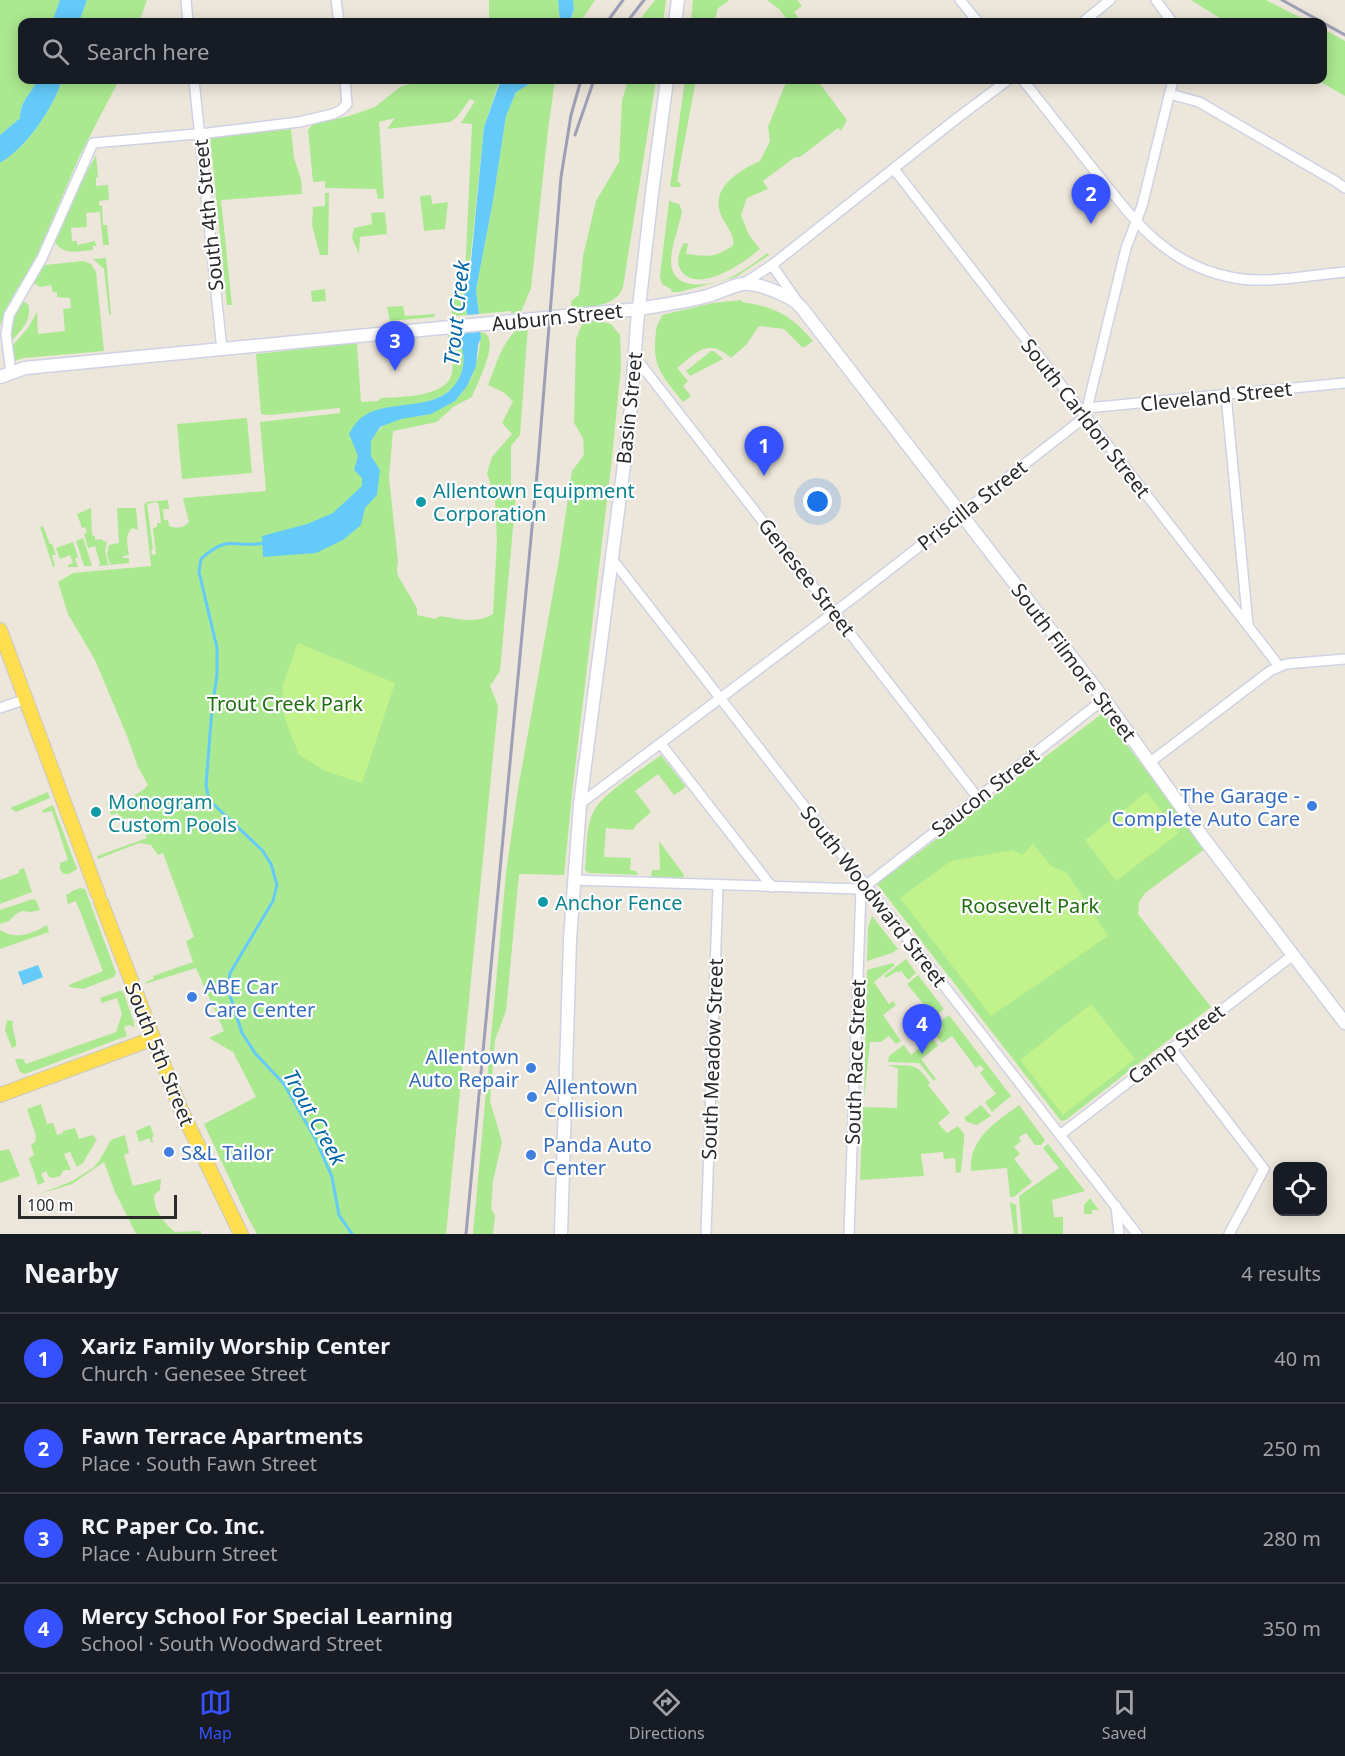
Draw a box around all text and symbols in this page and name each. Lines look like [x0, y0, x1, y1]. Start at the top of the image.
search box [18, 18, 1327, 84]
icon: search [39, 35, 72, 68]
text: Search here [87, 36, 209, 66]
street label: South 4th Street [187, 138, 229, 292]
pin: 2 [1072, 174, 1110, 224]
water label: Trout Creek [437, 258, 476, 367]
street label: Auburn Street [490, 297, 624, 337]
pin: 3 [376, 322, 414, 371]
street label: South Carldon Street [1015, 333, 1157, 503]
street label: Basin Street [610, 351, 648, 465]
street label: Cleveland Street [1139, 375, 1293, 417]
pin: 1 [744, 426, 783, 476]
street label: Priscilla Street [912, 454, 1032, 556]
place label: Allentown Equipment Corporation [433, 477, 635, 527]
your location [803, 487, 832, 516]
marker: Allentown Equipment Corporation [414, 495, 428, 509]
street label: Genesee Street [752, 512, 862, 642]
street label: South Filmore Street [1005, 577, 1143, 747]
park label: Trout Creek Park [207, 690, 363, 717]
street label: Saucon Street [926, 741, 1044, 843]
place label: The Garage - Complete Auto Care [1111, 782, 1300, 832]
place label: Monogram Custom Pools [108, 788, 237, 838]
marker: The Garage - Complete Auto Care [1305, 799, 1319, 813]
street label: South Woodward Street [795, 800, 953, 992]
marker: Monogram Custom Pools [89, 805, 103, 819]
place label: Anchor Fence [555, 889, 683, 916]
park label: Roosevelt Park [961, 892, 1100, 919]
marker: Anchor Fence [536, 895, 550, 909]
street label: South Meadow Street [695, 958, 729, 1160]
place label: ABE Car Care Center [204, 973, 315, 1023]
street label: South 5th Street [119, 978, 201, 1130]
street label: South Race Street [839, 979, 871, 1145]
marker: ABE Car Care Center [185, 990, 199, 1004]
street label: Camp Street [1122, 998, 1230, 1090]
pin: 4 [902, 1004, 942, 1054]
place label: Allentown Auto Repair [409, 1043, 519, 1093]
marker: Allentown Auto Repair [524, 1061, 538, 1075]
water label: Trout Creek [277, 1064, 354, 1171]
place label: Allentown Collision [544, 1073, 638, 1123]
marker: Allentown Collision [525, 1090, 539, 1104]
place label: Panda Auto Center [543, 1131, 652, 1181]
place label: S&L Tailor [181, 1139, 274, 1166]
marker: S&L Tailor [162, 1145, 176, 1159]
marker: Panda Auto Center [524, 1148, 538, 1162]
map controls [1273, 1162, 1327, 1216]
button: locate [1273, 1162, 1327, 1216]
scale bar [18, 1192, 177, 1220]
text: 100 m [27, 1194, 74, 1216]
text: Nearby [24, 1255, 119, 1291]
text: 4 results [1241, 1260, 1321, 1287]
text: Xariz Family Worship Center [81, 1330, 390, 1360]
text: 1 [38, 1345, 49, 1372]
text: 40 m [1274, 1345, 1321, 1372]
text: Church · Genesee Street [81, 1360, 307, 1387]
text: Fawn Terrace Apartments [81, 1420, 363, 1450]
text: 2 [38, 1435, 49, 1462]
text: 250 m [1263, 1435, 1321, 1462]
text: Place · South Fawn Street [81, 1450, 317, 1477]
text: RC Paper Co. Inc. [81, 1510, 265, 1540]
text: 3 [38, 1525, 49, 1552]
text: 280 m [1263, 1525, 1321, 1552]
text: Place · Auburn Street [81, 1540, 278, 1567]
text: Mercy School For Special Learning [81, 1600, 453, 1630]
text: 4 [38, 1615, 49, 1642]
text: 350 m [1263, 1615, 1321, 1642]
text: School · South Woodward Street [81, 1630, 382, 1657]
tab: Map [198, 1686, 232, 1744]
tab: Directions [629, 1686, 705, 1744]
tab: Saved [1102, 1686, 1146, 1744]

